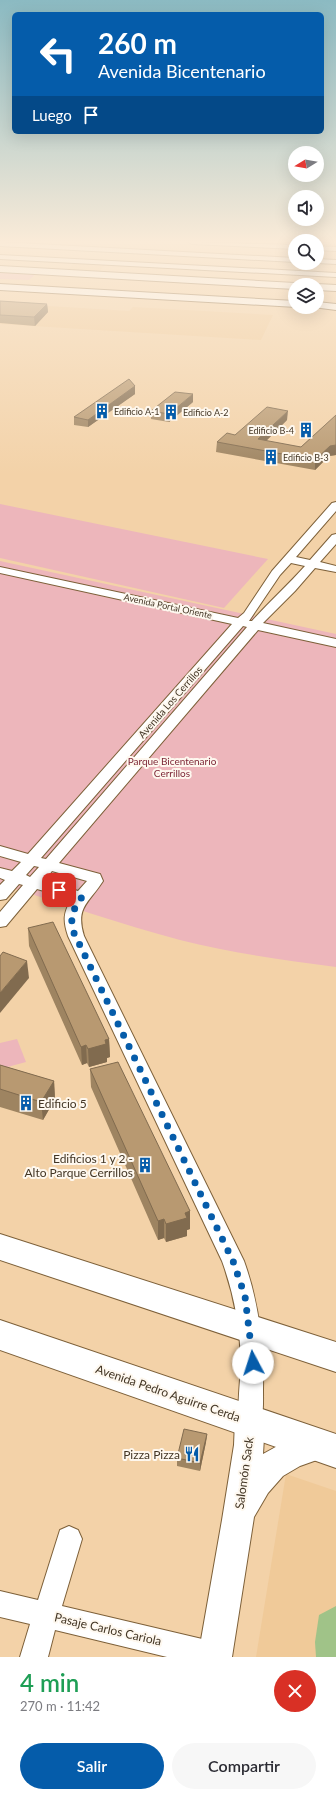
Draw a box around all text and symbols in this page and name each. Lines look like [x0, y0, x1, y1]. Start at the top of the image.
text: 260 m [98, 26, 177, 60]
icon: left [32, 28, 84, 80]
text: Avenida Bicentenario [98, 60, 266, 82]
icon: arrive [80, 104, 102, 126]
text: Luego [32, 106, 72, 124]
north arrow [288, 146, 324, 182]
map controls [288, 146, 324, 314]
button: sound [288, 190, 324, 226]
button: search [288, 234, 324, 270]
button: layers [288, 278, 324, 314]
building icon: Edificio A-1 [93, 402, 111, 420]
building icon: Edificio A-2 [162, 403, 180, 421]
place label: Edificio A-1 [114, 406, 160, 417]
place label: Edificio A-2 [183, 407, 229, 418]
building icon: Edificio B-4 [297, 421, 315, 439]
place label: Edificio B-4 [248, 425, 294, 436]
building icon: Edificio B-3 [262, 448, 280, 466]
place label: Edificio B-3 [283, 452, 329, 463]
street label: Avenida Portal Oriente [123, 591, 213, 621]
street label: Avenida Los Cerrillos [135, 664, 205, 740]
park label: Parque Bicentenario Cerrillos [128, 755, 217, 779]
pin [42, 873, 76, 907]
icon: arrive [48, 879, 70, 901]
building icon: Edificio 5 [17, 1094, 35, 1112]
place label: Edificio 5 [38, 1096, 87, 1111]
place label: Edificios 1 y 2 - Alto Parque Cerrillos [24, 1151, 133, 1180]
building icon: Edificios 1 y 2 - Alto Parque Cerrillos [136, 1156, 154, 1174]
position arrow [232, 1342, 274, 1384]
street label: Avenida Pedro Aguirre Cerda [94, 1361, 242, 1425]
street label: Salomón Sack [232, 1435, 257, 1510]
restaurant icon: Pizza Pizza [183, 1445, 201, 1463]
place label: Pizza Pizza [123, 1447, 180, 1462]
street label: Pasaje Carlos Cariola [53, 1609, 163, 1649]
text: 4 min [20, 1668, 79, 1697]
button: close [274, 1670, 316, 1712]
text: 270 m · 11:42 [20, 1698, 100, 1714]
button: Salir [20, 1743, 164, 1789]
button: Compartir [172, 1743, 316, 1789]

